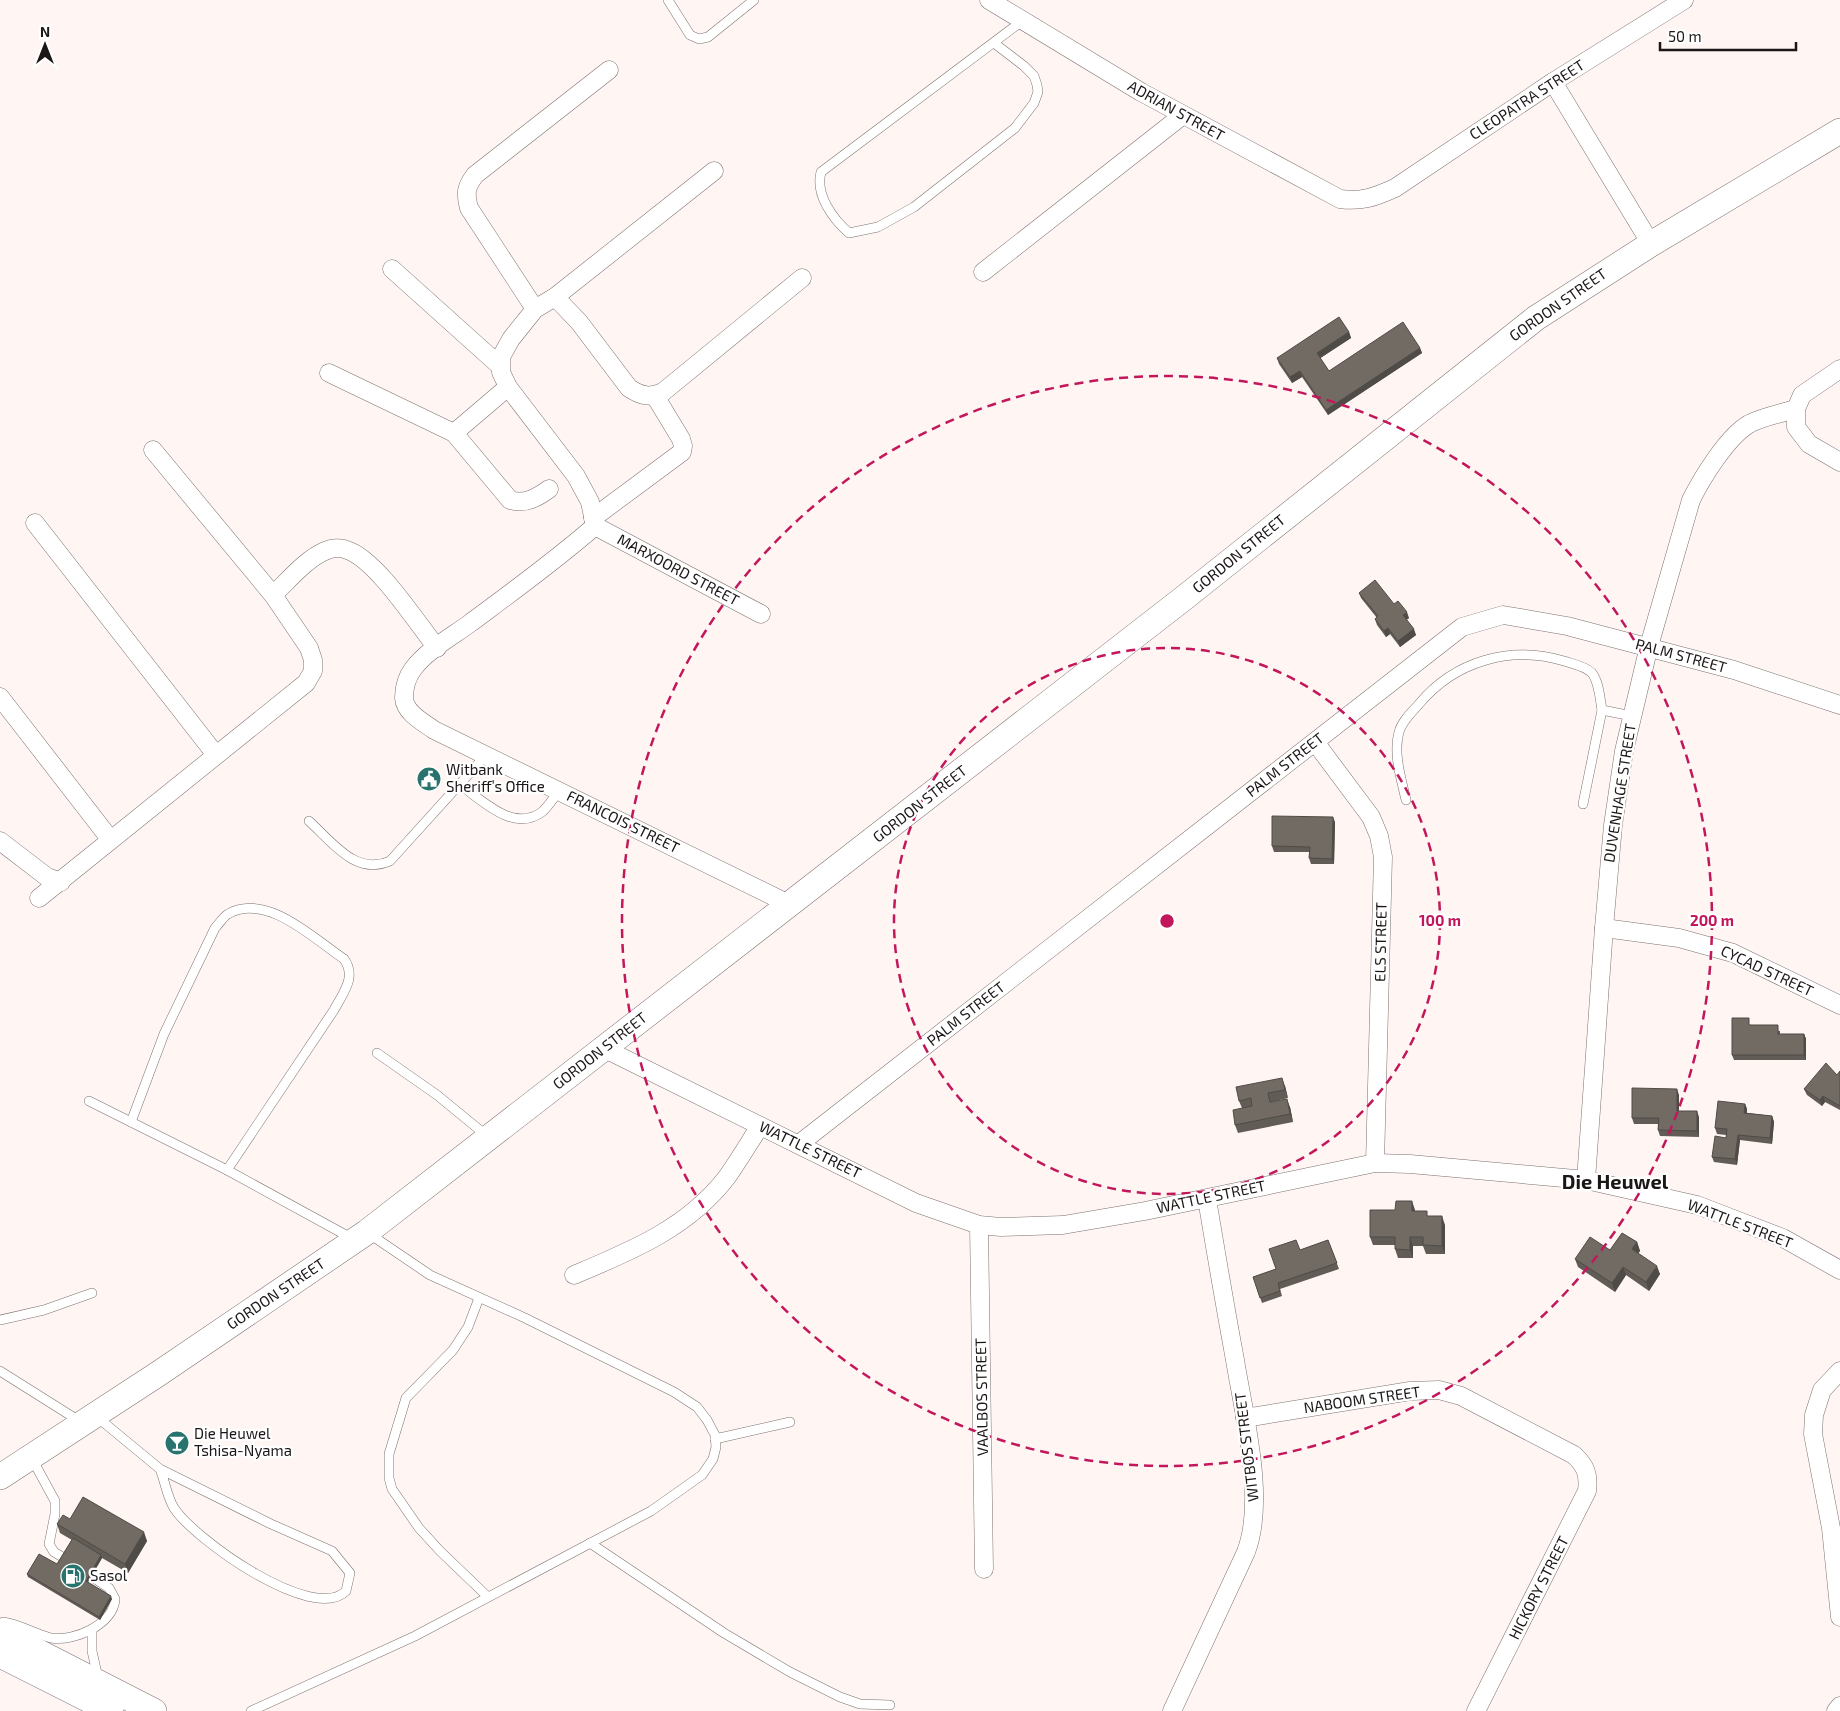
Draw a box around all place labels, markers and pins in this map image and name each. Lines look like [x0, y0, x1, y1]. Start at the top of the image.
place label: Witbank Sheriff’s Office [446, 760, 545, 795]
public building icon: Witbank Sheriff’s Office [416, 766, 442, 792]
centre of rings [1158, 912, 1176, 930]
place label: Die Heuwel Tshisa-Nyama [194, 1424, 292, 1459]
bar icon: Die Heuwel Tshisa-Nyama [164, 1430, 190, 1456]
fuel station icon: Sasol [60, 1563, 86, 1589]
place label: Sasol [90, 1566, 128, 1584]

